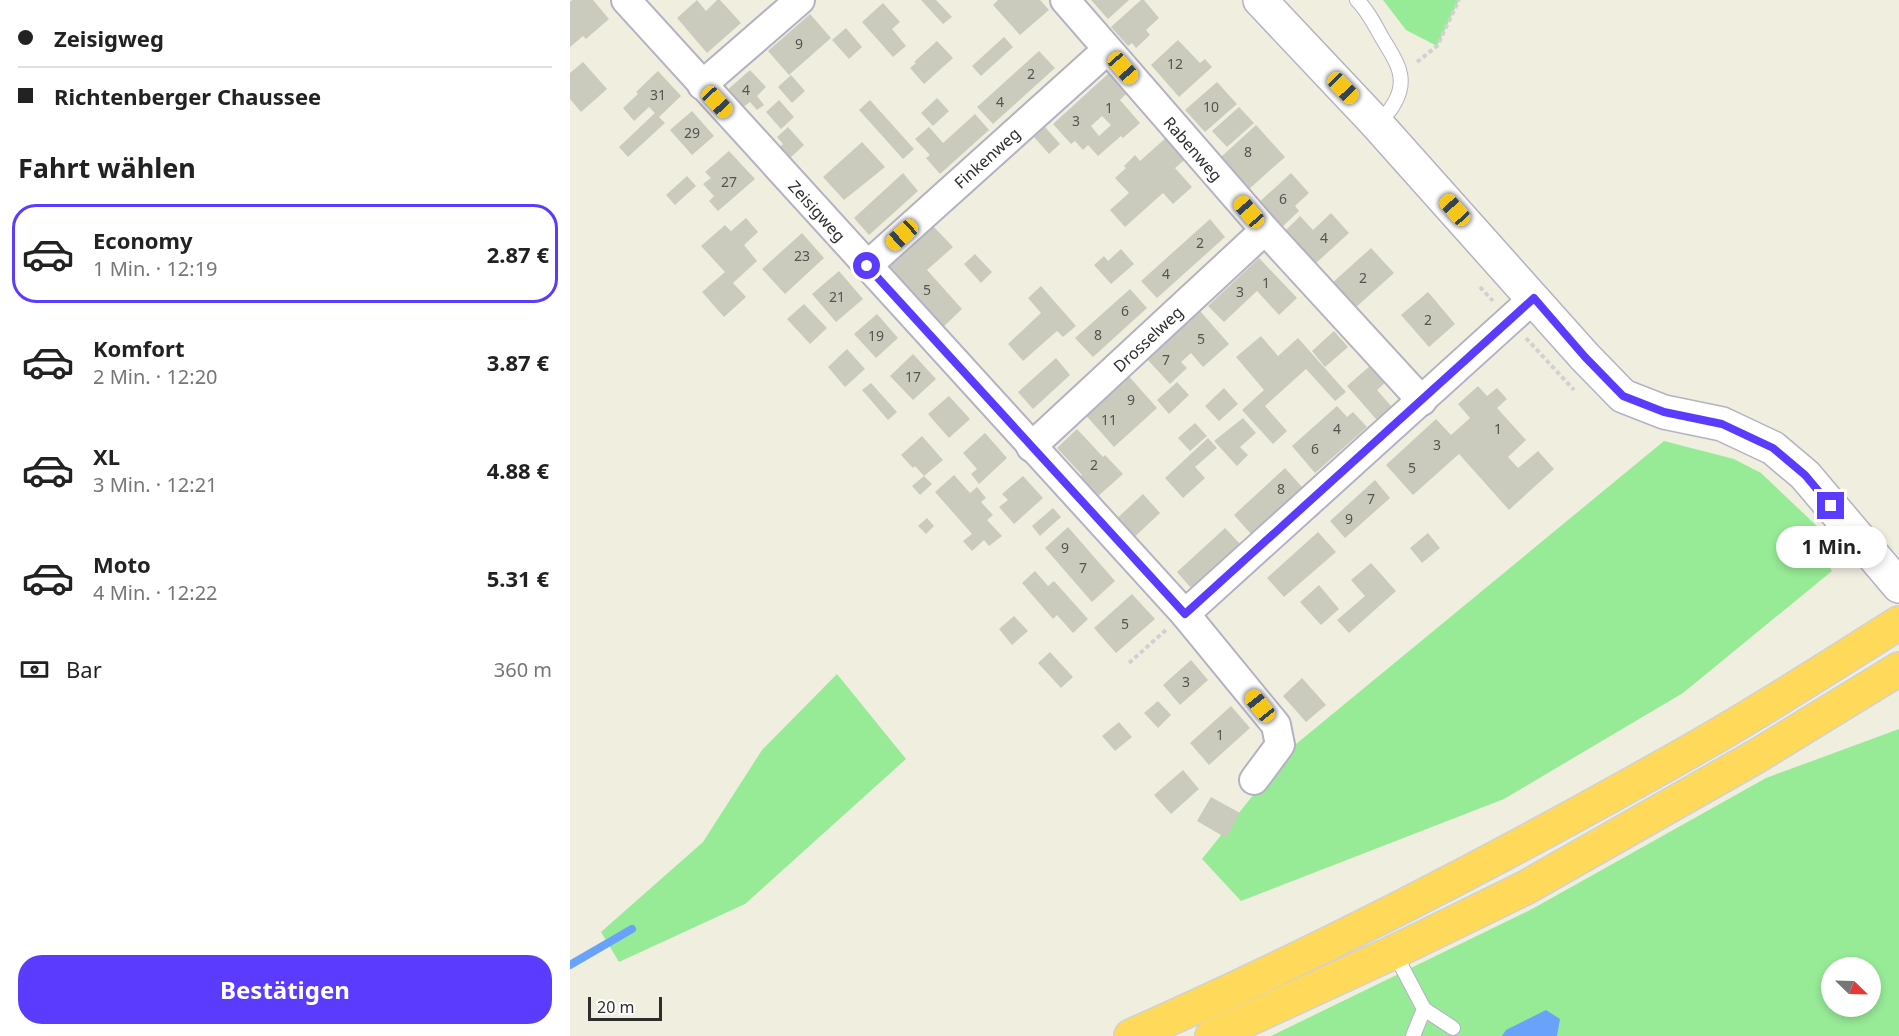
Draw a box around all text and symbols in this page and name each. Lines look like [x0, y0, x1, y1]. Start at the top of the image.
text: Zeisigweg [54, 23, 164, 53]
house number: 9 [795, 34, 803, 53]
car [1104, 49, 1142, 87]
house number: 12 [1167, 54, 1183, 73]
house number: 2 [1027, 64, 1035, 83]
car [1324, 69, 1362, 107]
house number: 4 [742, 80, 750, 99]
text: Richtenberger Chaussee [54, 81, 321, 111]
car [698, 83, 736, 121]
house number: 31 [650, 85, 666, 104]
house number: 4 [996, 92, 1004, 111]
house number: 10 [1203, 97, 1219, 116]
house number: 1 [1105, 98, 1113, 117]
house number: 3 [1072, 111, 1080, 130]
street label: Rabenweg [1159, 112, 1227, 186]
house number: 29 [684, 123, 700, 142]
street label: Finkenweg [949, 123, 1025, 193]
house number: 8 [1244, 142, 1252, 161]
text: Fahrt wählen [18, 149, 196, 186]
house number: 27 [721, 172, 737, 191]
street label: Zeisigweg [784, 176, 850, 246]
house number: 6 [1279, 189, 1287, 208]
car [1436, 191, 1474, 229]
car [1230, 193, 1268, 231]
car [883, 216, 921, 254]
text: Economy [93, 225, 192, 255]
icon: car [21, 227, 75, 281]
house number: 4 [1320, 228, 1328, 247]
house number: 2 [1196, 233, 1204, 252]
text: 2.87 € [487, 239, 549, 269]
house number: 23 [794, 246, 810, 265]
route start [853, 252, 880, 279]
text: 1 Min. · 12:19 [93, 255, 218, 282]
house number: 4 [1162, 264, 1170, 283]
house number: 2 [1359, 268, 1367, 287]
house number: 1 [1262, 273, 1270, 292]
house number: 5 [923, 280, 931, 299]
house number: 3 [1236, 282, 1244, 301]
house number: 21 [829, 287, 845, 306]
street label: Drosselweg [1108, 301, 1188, 377]
house number: 6 [1121, 301, 1129, 320]
house number: 2 [1424, 310, 1432, 329]
house number: 8 [1094, 325, 1102, 344]
house number: 19 [868, 326, 884, 345]
house number: 5 [1197, 329, 1205, 348]
text: Komfort [93, 333, 184, 363]
icon: car [21, 335, 75, 389]
text: 3.87 € [487, 347, 549, 377]
house number: 7 [1162, 350, 1170, 369]
text: 2 Min. · 12:20 [93, 363, 218, 390]
house number: 17 [905, 367, 921, 386]
house number: 9 [1127, 390, 1135, 409]
house number: 11 [1101, 410, 1117, 429]
house number: 4 [1333, 419, 1341, 438]
house number: 1 [1494, 419, 1502, 438]
house number: 3 [1433, 435, 1441, 454]
house number: 6 [1311, 439, 1319, 458]
text: XL [93, 441, 120, 471]
icon: car [21, 443, 75, 497]
text: 4.88 € [487, 455, 549, 485]
house number: 2 [1090, 455, 1098, 474]
house number: 5 [1408, 458, 1416, 477]
text: 3 Min. · 12:21 [93, 471, 218, 498]
house number: 8 [1277, 479, 1285, 498]
house number: 7 [1367, 489, 1375, 508]
route end [1817, 492, 1844, 519]
house number: 9 [1345, 509, 1353, 528]
callout: 1 Min. [1776, 527, 1886, 569]
text: 1 Min. [1801, 533, 1862, 560]
house number: 9 [1061, 538, 1069, 557]
text: Moto [93, 549, 151, 579]
icon: car [21, 551, 75, 605]
house number: 7 [1079, 558, 1087, 577]
text: 5.31 € [487, 563, 549, 593]
text: 4 Min. · 12:22 [93, 579, 218, 606]
house number: 5 [1121, 614, 1129, 633]
icon: cash [18, 653, 51, 686]
text: Bar [66, 654, 102, 684]
text: 360 m [494, 656, 552, 683]
house number: 3 [1182, 672, 1190, 691]
car [1242, 686, 1278, 726]
house number: 1 [1216, 725, 1224, 744]
button: Bestätigen [18, 955, 552, 1024]
north arrow [1821, 957, 1881, 1017]
map controls [1821, 957, 1881, 1017]
scale bar [588, 994, 662, 1022]
text: 20 m [597, 996, 634, 1018]

